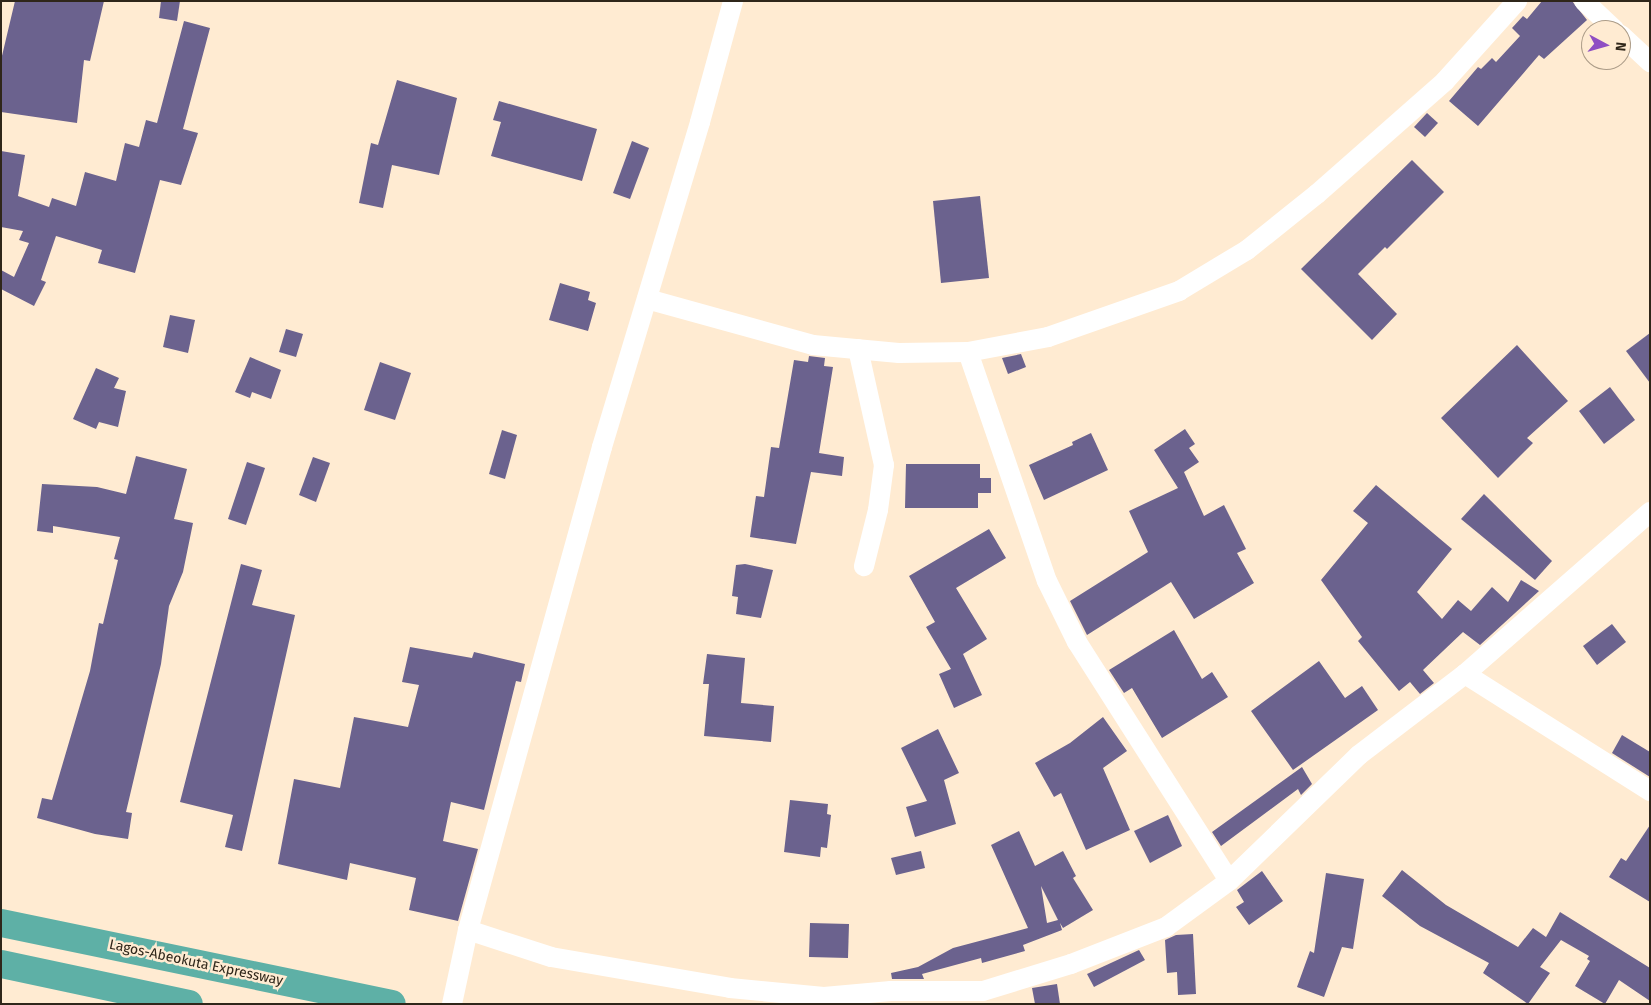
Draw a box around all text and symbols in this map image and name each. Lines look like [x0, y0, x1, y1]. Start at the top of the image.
north arrow [1581, 20, 1631, 70]
text: N [1611, 41, 1629, 52]
street label: Lagos-Abeokuta Expressway [108, 936, 284, 990]

